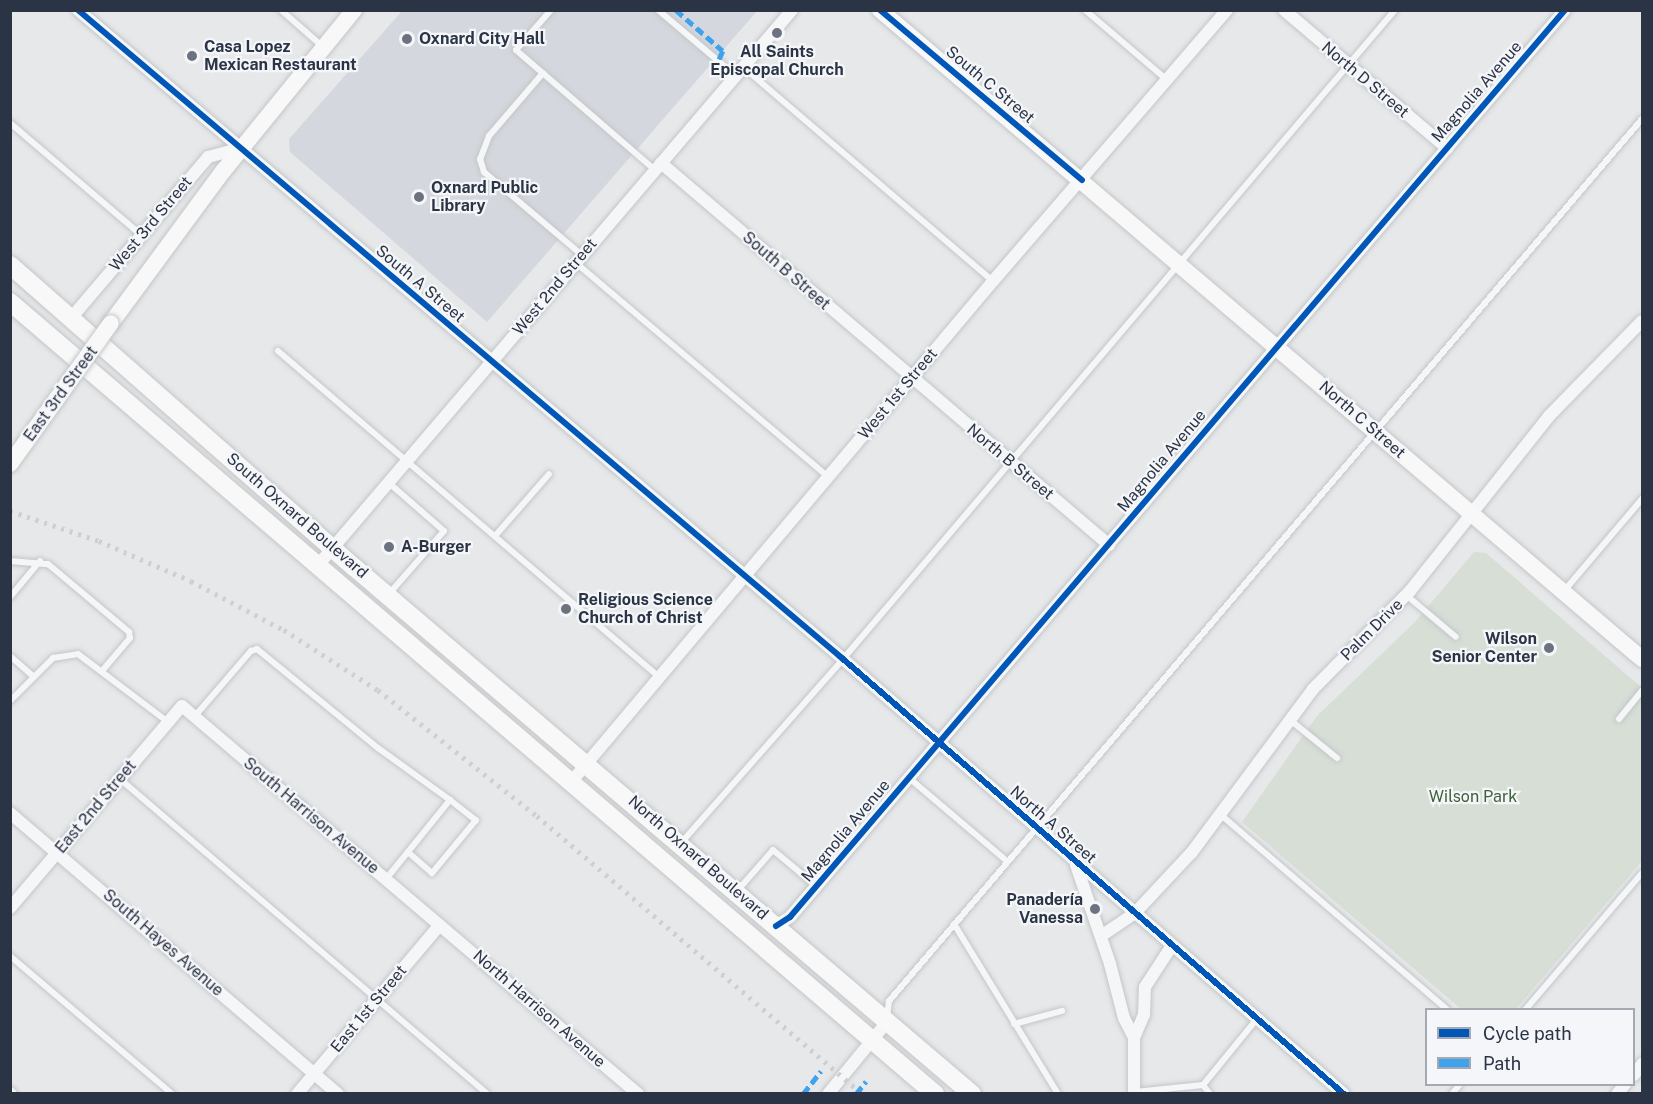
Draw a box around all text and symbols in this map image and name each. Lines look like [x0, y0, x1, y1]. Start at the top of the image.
marker: All Saints Episcopal Church [770, 26, 784, 40]
place label: Oxnard City Hall [419, 29, 545, 49]
marker: Oxnard City Hall [400, 32, 414, 46]
place label: Casa Lopez Mexican Restaurant [204, 37, 357, 75]
street label: North D Street [1317, 38, 1413, 122]
street label: Magnolia Avenue [1428, 38, 1526, 146]
place label: All Saints Episcopal Church [710, 42, 844, 80]
street label: South C Street [942, 42, 1038, 128]
marker: Casa Lopez Mexican Restaurant [185, 49, 199, 63]
street label: West 3rd Street [106, 173, 196, 275]
place label: Oxnard Public Library [431, 178, 538, 216]
marker: Oxnard Public Library [412, 190, 426, 204]
street label: South B Street [738, 228, 834, 314]
street label: West 2nd Street [509, 235, 601, 339]
street label: South A Street [372, 241, 468, 327]
street label: East 3rd Street [20, 343, 102, 445]
street label: West 1st Street [854, 345, 942, 443]
street label: North C Street [1315, 377, 1409, 463]
street label: Magnolia Avenue [1114, 406, 1210, 516]
street label: North B Street [963, 420, 1057, 504]
street label: South Oxnard Boulevard [222, 449, 372, 583]
place label: A-Burger [401, 537, 471, 557]
marker: A-Burger [382, 540, 396, 554]
place label: Religious Science Church of Christ [578, 590, 713, 628]
street label: Palm Drive [1337, 595, 1407, 665]
marker: Religious Science Church of Christ [559, 602, 573, 616]
place label: Wilson Senior Center [1431, 629, 1537, 667]
marker: Wilson Senior Center [1542, 641, 1556, 655]
street label: South Harrison Avenue [239, 754, 383, 878]
street label: East 2nd Street [52, 757, 140, 857]
street label: Magnolia Avenue [798, 776, 894, 886]
street label: North A Street [1006, 782, 1100, 868]
park label: Wilson Park [1429, 787, 1517, 807]
street label: North Oxnard Boulevard [624, 792, 772, 924]
street label: South Hayes Avenue [99, 885, 227, 1001]
place label: Panadería Vanessa [1006, 890, 1083, 928]
marker: Panadería Vanessa [1088, 902, 1102, 916]
street label: North Harrison Avenue [469, 946, 609, 1072]
street label: East 1st Street [327, 962, 411, 1056]
legend [1425, 1008, 1635, 1086]
text: Cycle path [1483, 1023, 1572, 1044]
text: Path [1483, 1053, 1521, 1074]

